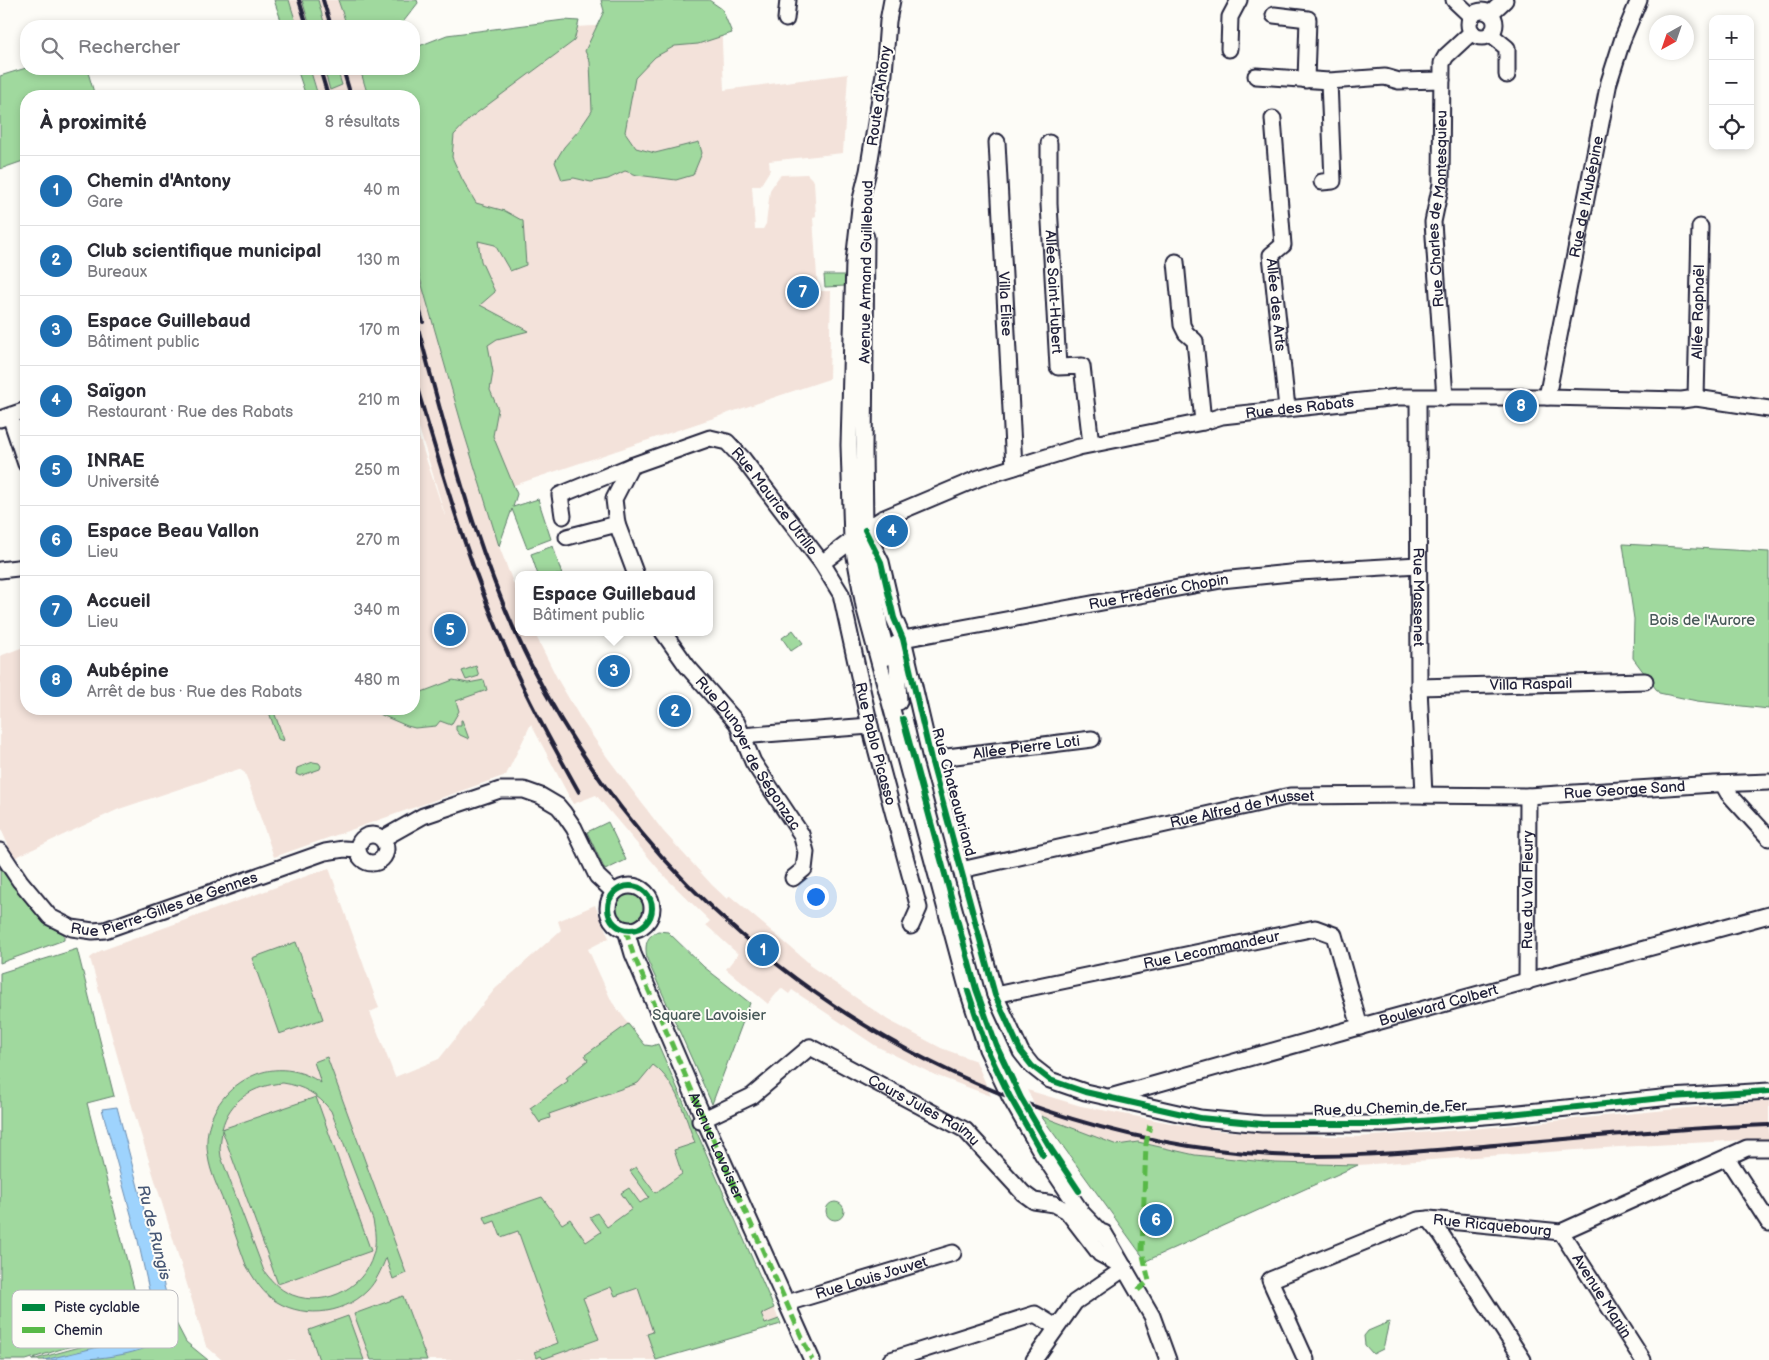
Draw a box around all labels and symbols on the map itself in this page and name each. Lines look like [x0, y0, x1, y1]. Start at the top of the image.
north arrow [1649, 15, 1694, 60]
street label: Route d'Antony [863, 44, 896, 147]
street label: Rue Charles de Montesquieu [1424, 110, 1452, 308]
street label: Rue de l'Aubépine [1566, 134, 1608, 260]
street label: Avenue Armand Guillebaud [855, 180, 878, 364]
street label: Allée Saint-Hubert [1040, 229, 1066, 355]
street label: Allée des Arts [1261, 257, 1290, 353]
street label: Allée Raphaël [1688, 264, 1709, 360]
street label: Villa Élise [994, 271, 1016, 337]
pin: 7 [787, 273, 819, 311]
pin: 8 [1505, 387, 1537, 425]
street label: Rue des Rabats [1244, 393, 1356, 423]
street label: Rue Maurice Utrillo [727, 443, 822, 559]
pin: 4 [876, 512, 908, 550]
street label: Rue Massenet [1409, 547, 1428, 647]
street label: Rue Frédéric Chopin [1087, 570, 1230, 614]
pin: 5 [434, 611, 466, 649]
park label: Bois de l'Aurore [1649, 611, 1755, 630]
pin: 3 [598, 652, 630, 690]
street label: Rue Dunoyer de Ségonzac [691, 673, 805, 834]
street label: Villa Raspail [1489, 674, 1573, 695]
street label: Rue Pablo Picasso [851, 680, 900, 808]
pin: 2 [659, 692, 691, 730]
street label: Rue Chateaubriand [927, 726, 980, 858]
street label: Allée Pierre Loti [972, 732, 1081, 764]
street label: Rue George Sand [1563, 777, 1686, 804]
street label: Rue Alfred de Musset [1168, 786, 1315, 833]
street label: Rue du Val Fleury [1518, 830, 1538, 950]
street label: Rue Pierre-Gilles de Gennes [69, 868, 261, 941]
your location [803, 884, 829, 910]
street label: Rue Lecommandeur [1142, 927, 1282, 974]
pin: 1 [747, 931, 779, 969]
street label: Boulevard Colbert [1377, 980, 1501, 1031]
park label: Square Lavoisier [652, 1006, 766, 1025]
street label: Cours Jules Raimu [864, 1071, 984, 1150]
street label: Avenue Lavoisier [684, 1089, 748, 1203]
street label: Rue du Chemin de Fer [1313, 1096, 1468, 1121]
water label: Ru de Rungis [133, 1183, 175, 1282]
pin: 6 [1140, 1201, 1172, 1239]
street label: Rue Ricquebourg [1432, 1210, 1552, 1241]
street label: Avenue Manin [1568, 1251, 1636, 1342]
street label: Rue Louis Jouvet [813, 1252, 930, 1304]
legend [12, 1290, 178, 1348]
text: Piste cyclable [54, 1299, 140, 1316]
text: Chemin [54, 1322, 103, 1339]

